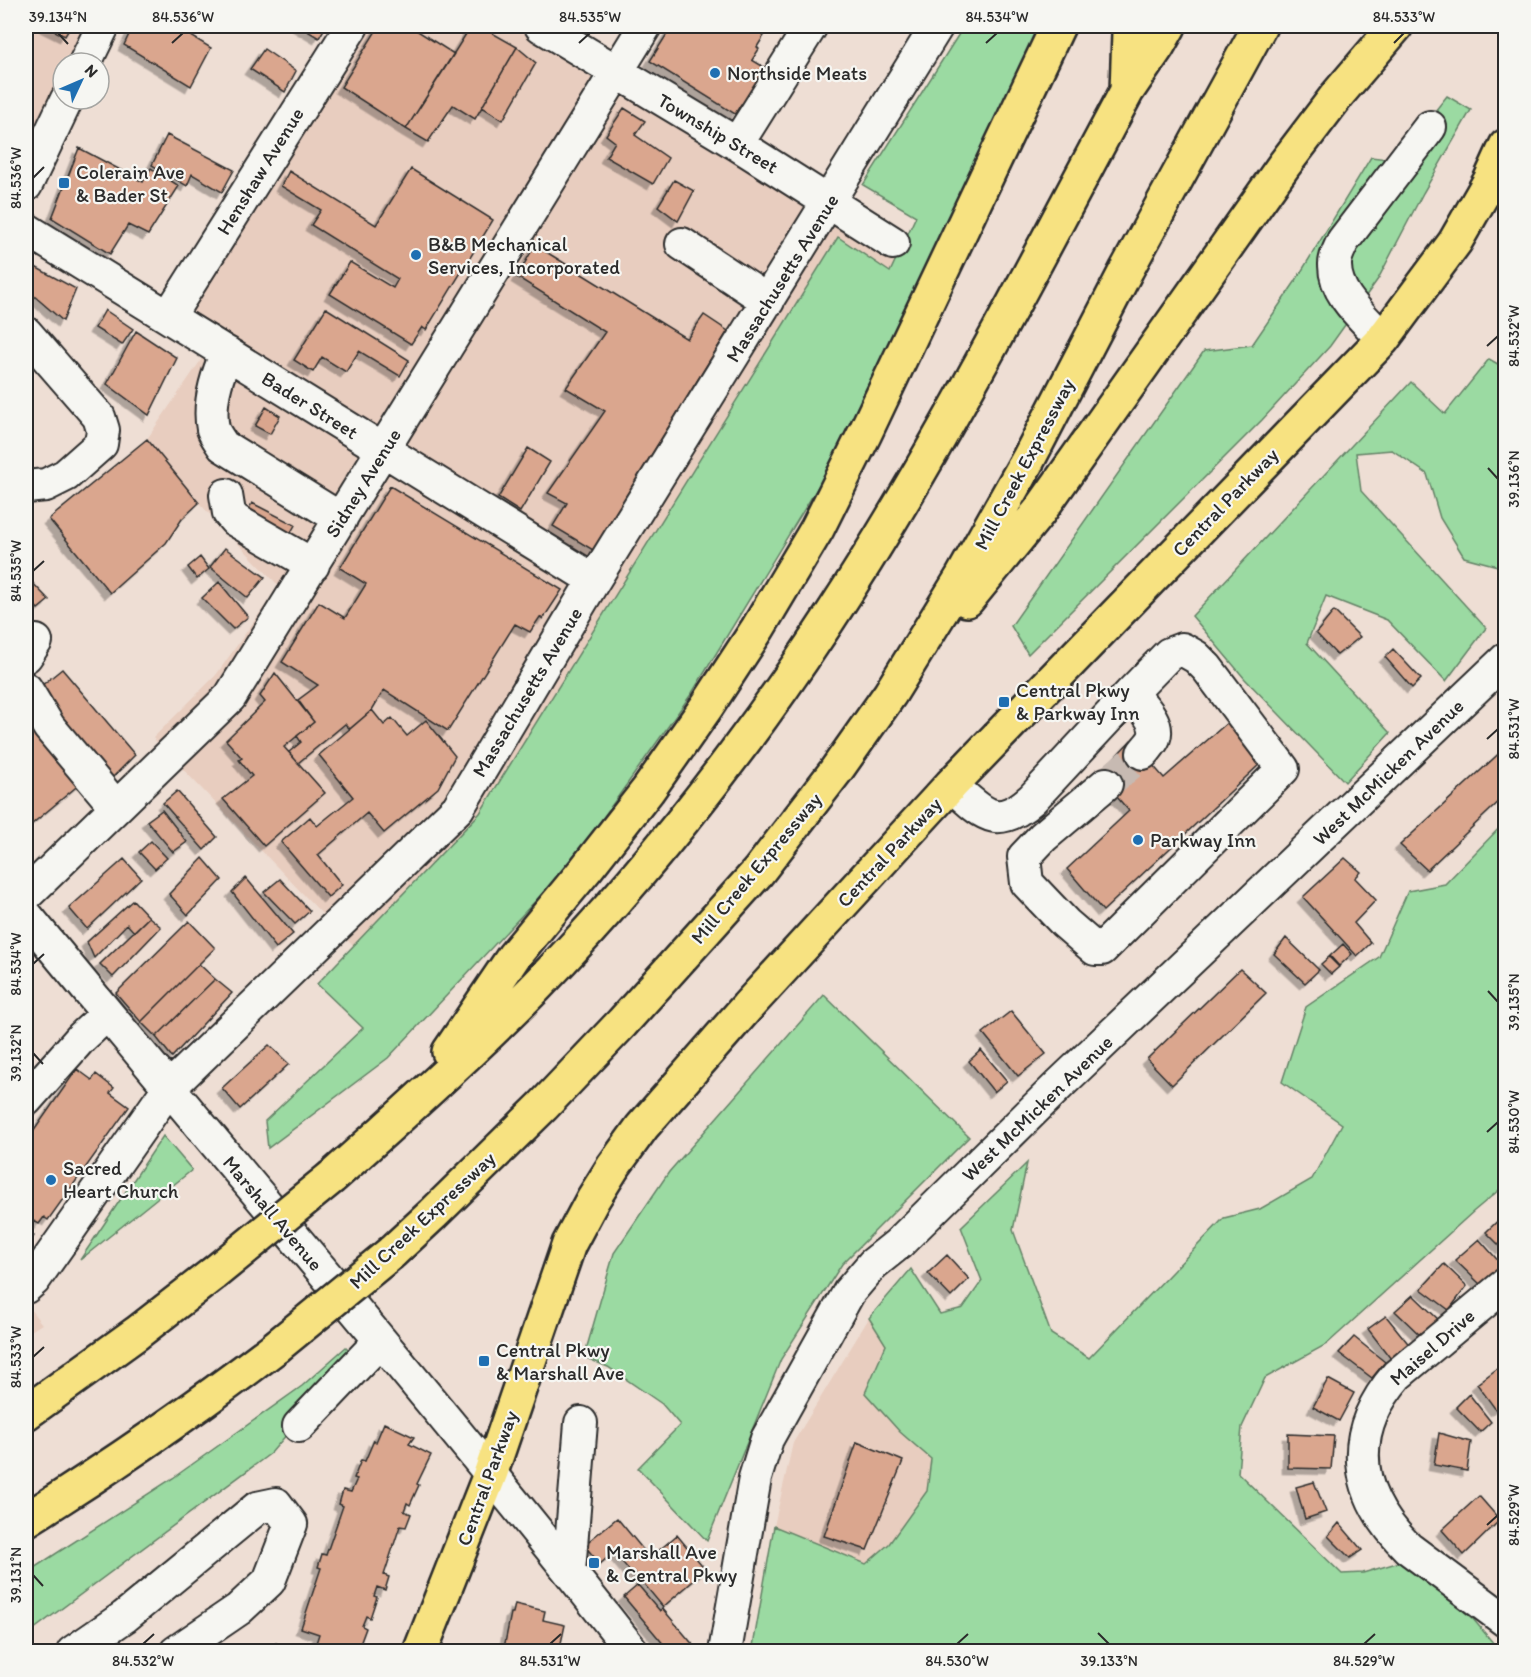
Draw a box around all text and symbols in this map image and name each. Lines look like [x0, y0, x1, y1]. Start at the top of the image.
text: 39.134°N [29, 8, 87, 26]
text: 84.536°W [152, 8, 214, 26]
text: 84.535°W [559, 8, 621, 26]
text: 84.534°W [965, 8, 1029, 26]
text: 84.533°W [1373, 8, 1435, 26]
north arrow [51, 51, 111, 111]
text: N [81, 60, 102, 81]
place label: Northside Meats [727, 61, 867, 85]
marker: Northside Meats [708, 66, 722, 80]
street label: Township Street [653, 88, 783, 179]
street label: Henshaw Avenue [211, 103, 309, 239]
text: 84.536°W [7, 147, 25, 209]
place label: Colerain Ave & Bader St [76, 160, 184, 207]
marker: Colerain Ave & Bader St [57, 176, 71, 190]
street label: Massachusetts Avenue [720, 189, 844, 367]
place label: B&B Mechanical Services, Incorporated [428, 232, 620, 279]
marker: B&B Mechanical Services, Incorporated [409, 248, 423, 262]
text: 84.532°W [1505, 305, 1523, 367]
street label: Bader Street [257, 366, 363, 444]
street label: Mill Creek Expressway [969, 374, 1080, 554]
street label: Sidney Avenue [320, 424, 406, 542]
street label: Central Parkway [1167, 442, 1283, 561]
text: 39.136°N [1505, 450, 1523, 508]
text: 84.535°W [7, 540, 25, 602]
street label: Massachusetts Avenue [467, 603, 587, 781]
place label: Central Pkwy & Parkway Inn [1016, 678, 1140, 725]
street label: West McMicken Avenue [1307, 694, 1469, 850]
marker: Central Pkwy & Parkway Inn [997, 695, 1011, 709]
text: 84.531°W [1505, 698, 1523, 760]
street label: Mill Creek Expressway [686, 787, 827, 949]
street label: Central Parkway [832, 791, 947, 912]
place label: Parkway Inn [1150, 828, 1256, 852]
marker: Parkway Inn [1131, 833, 1145, 847]
text: 84.534°W [7, 932, 25, 996]
text: 39.135°N [1505, 973, 1523, 1031]
text: 39.132°N [7, 1024, 25, 1082]
street label: West McMicken Avenue [956, 1030, 1118, 1186]
text: 84.530°W [1505, 1090, 1523, 1154]
street label: Mill Creek Expressway [344, 1146, 500, 1294]
street label: Marshall Avenue [218, 1151, 328, 1275]
place label: Sacred Heart Church [63, 1156, 179, 1203]
marker: Sacred Heart Church [44, 1173, 58, 1187]
street label: Maisel Drive [1384, 1303, 1480, 1391]
text: 84.533°W [7, 1326, 25, 1388]
place label: Central Pkwy & Marshall Ave [496, 1338, 624, 1385]
marker: Central Pkwy & Marshall Ave [477, 1354, 491, 1368]
street label: Central Parkway [451, 1407, 523, 1549]
text: 84.529°W [1505, 1484, 1523, 1546]
place label: Marshall Ave & Central Pkwy [606, 1540, 738, 1587]
text: 39.131°N [7, 1547, 25, 1603]
marker: Marshall Ave & Central Pkwy [587, 1556, 601, 1570]
text: 84.532°W [112, 1652, 174, 1670]
text: 84.531°W [519, 1652, 581, 1670]
text: 84.530°W [925, 1652, 989, 1670]
text: 39.133°N [1080, 1652, 1138, 1670]
text: 84.529°W [1333, 1652, 1395, 1670]

